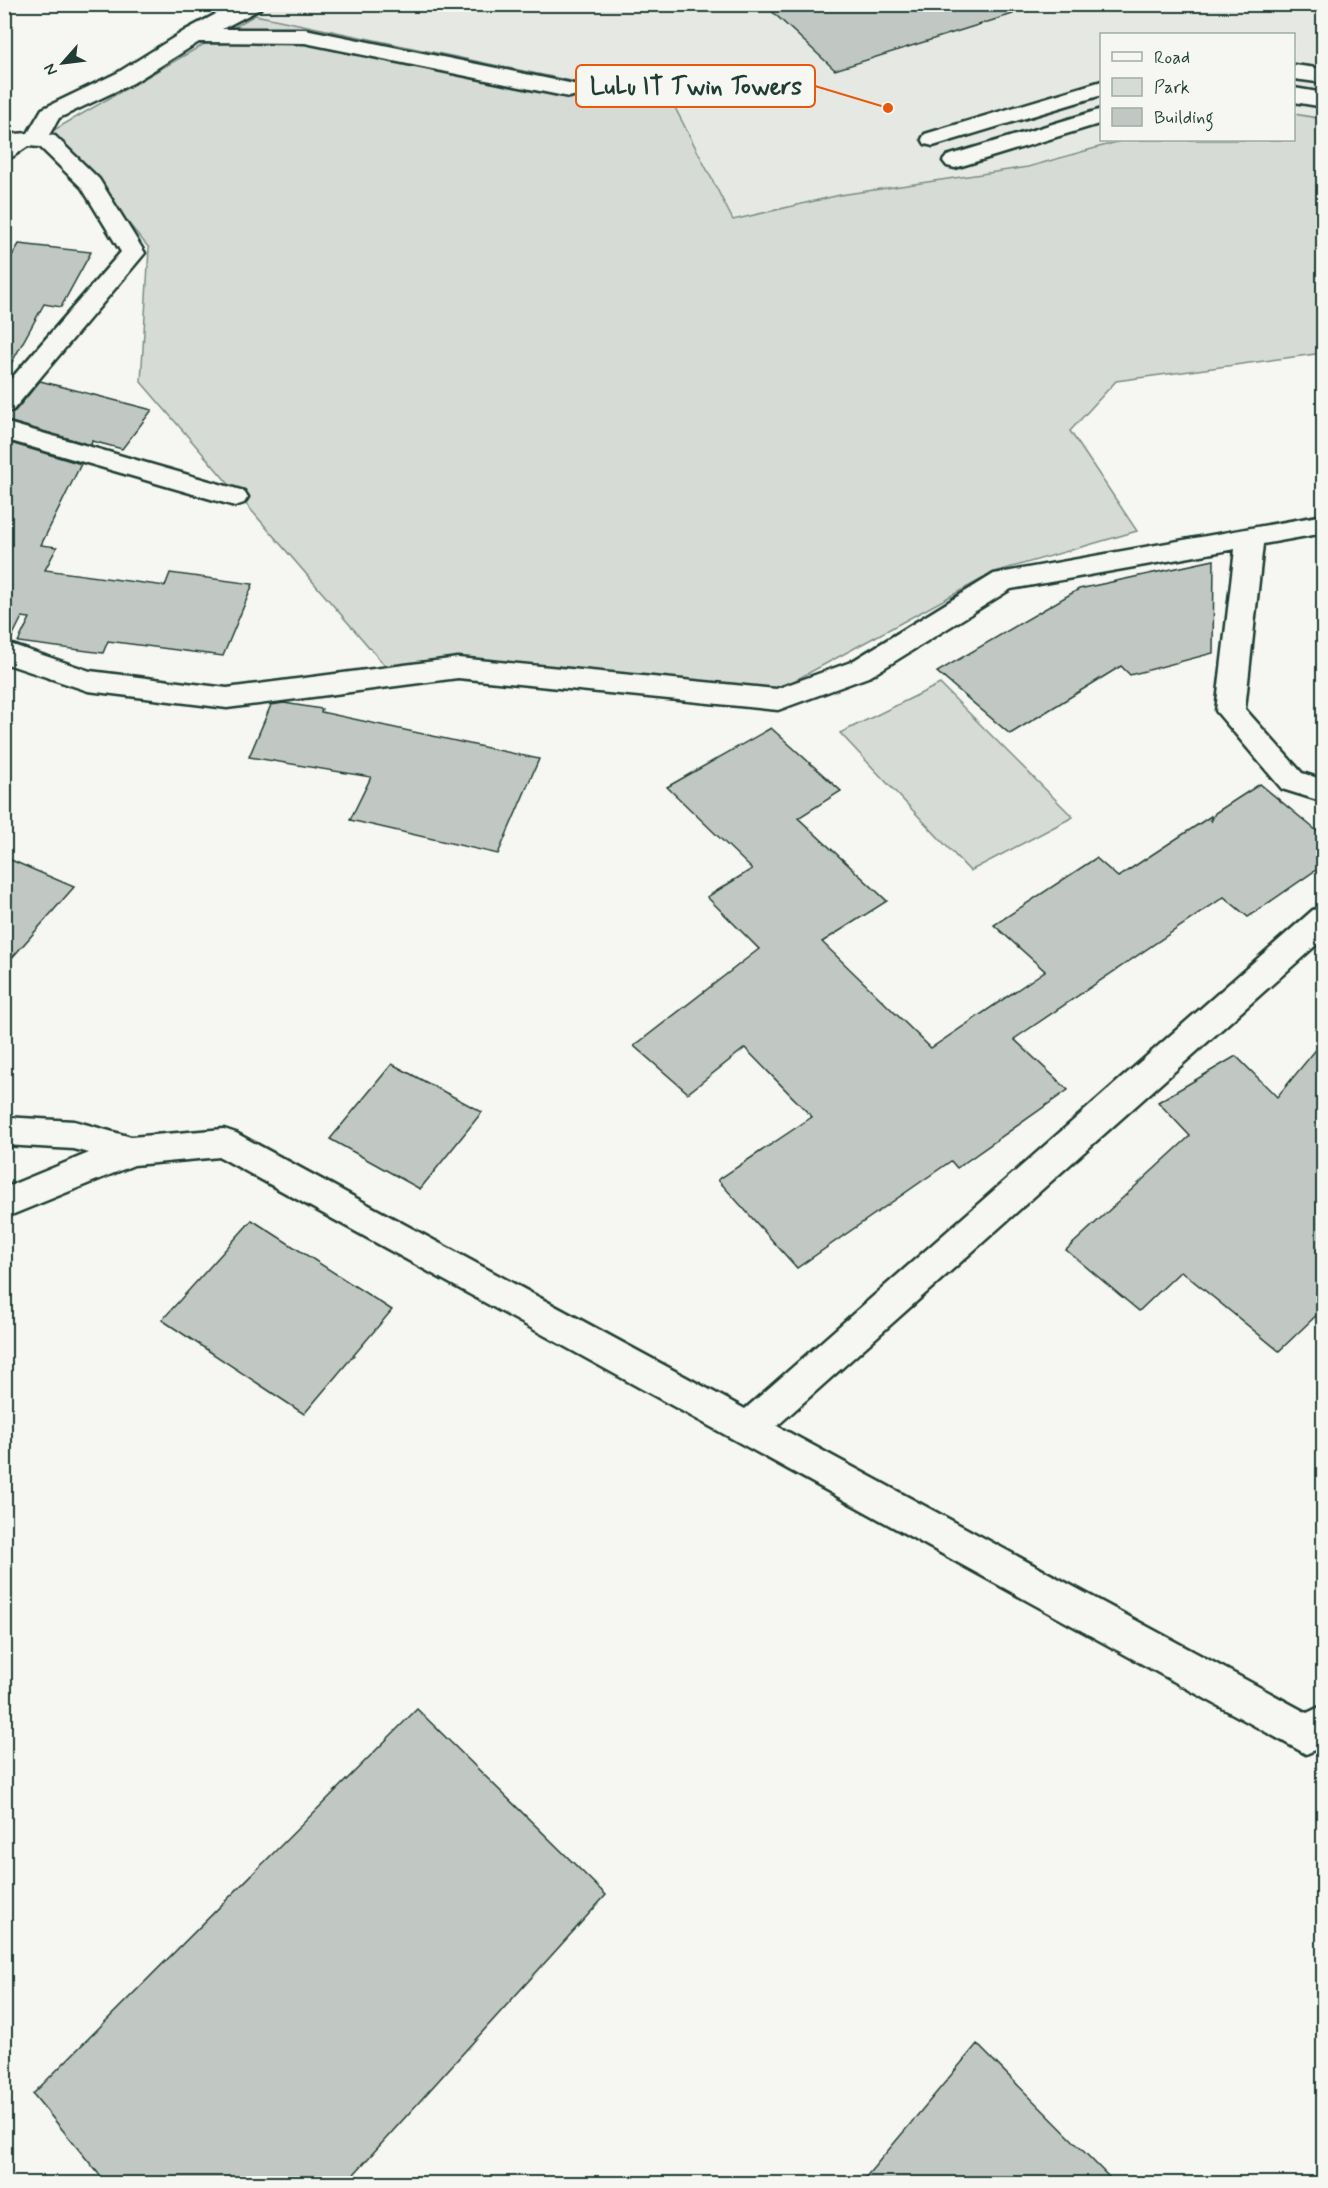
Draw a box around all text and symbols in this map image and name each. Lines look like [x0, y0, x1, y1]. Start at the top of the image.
north arrow [33, 33, 93, 93]
legend [1100, 33, 1295, 141]
text: Road [1154, 46, 1190, 70]
text: N [39, 60, 63, 79]
callout: LuLu IT Twin Towers [576, 65, 815, 107]
text: LuLu IT Twin Towers [590, 72, 802, 103]
text: Park [1154, 76, 1190, 100]
text: Building [1154, 106, 1214, 132]

